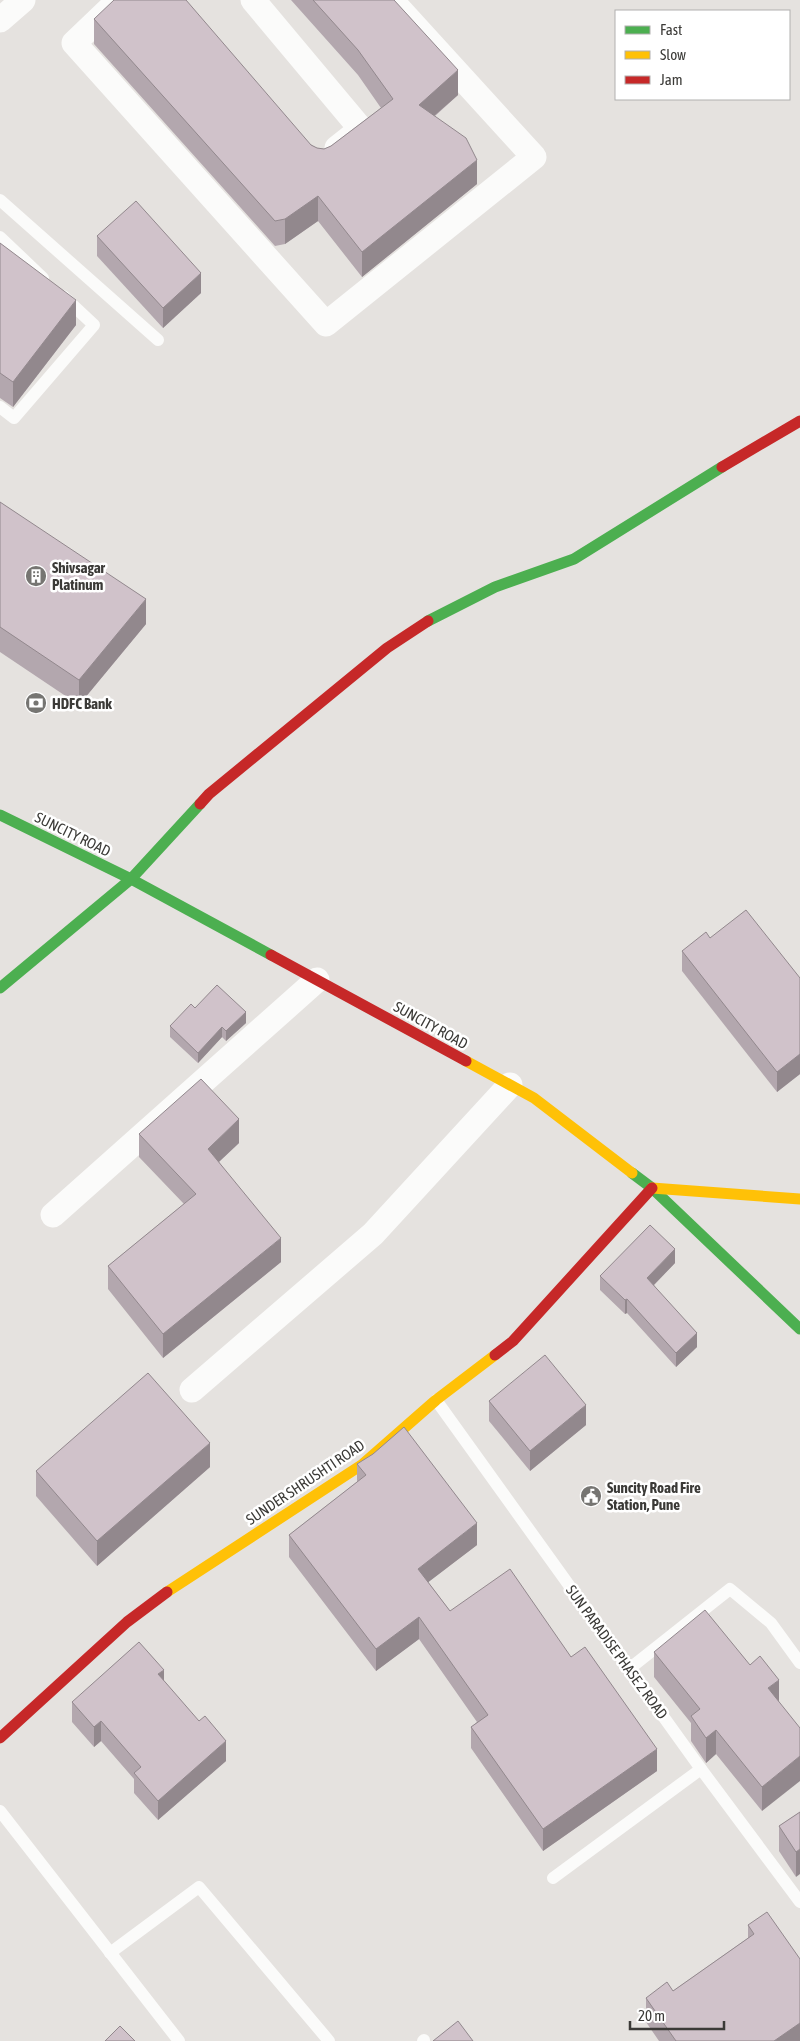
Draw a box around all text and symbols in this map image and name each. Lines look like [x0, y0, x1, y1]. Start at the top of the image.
legend [615, 10, 790, 100]
text: Fast [660, 21, 682, 38]
text: Slow [660, 46, 686, 63]
text: Jam [660, 71, 683, 88]
place label: Shivsagar Platinum [52, 559, 106, 593]
building icon: Shivsagar Platinum [24, 564, 48, 588]
bank icon: HDFC Bank [24, 691, 48, 715]
place label: HDFC Bank [52, 695, 112, 712]
street label: SUNCITY ROAD [33, 808, 113, 860]
street label: SUNCITY ROAD [391, 998, 471, 1052]
street label: SUNDER SHRUSHTI ROAD [243, 1436, 367, 1528]
place label: Suncity Road Fire Station, Pune [607, 1479, 701, 1513]
public building icon: Suncity Road Fire Station, Pune [579, 1484, 603, 1508]
street label: SUN PARADISE PHASE 2 ROAD [563, 1582, 671, 1722]
scale bar [630, 1998, 724, 2030]
text: 20 m [638, 2007, 665, 2024]

